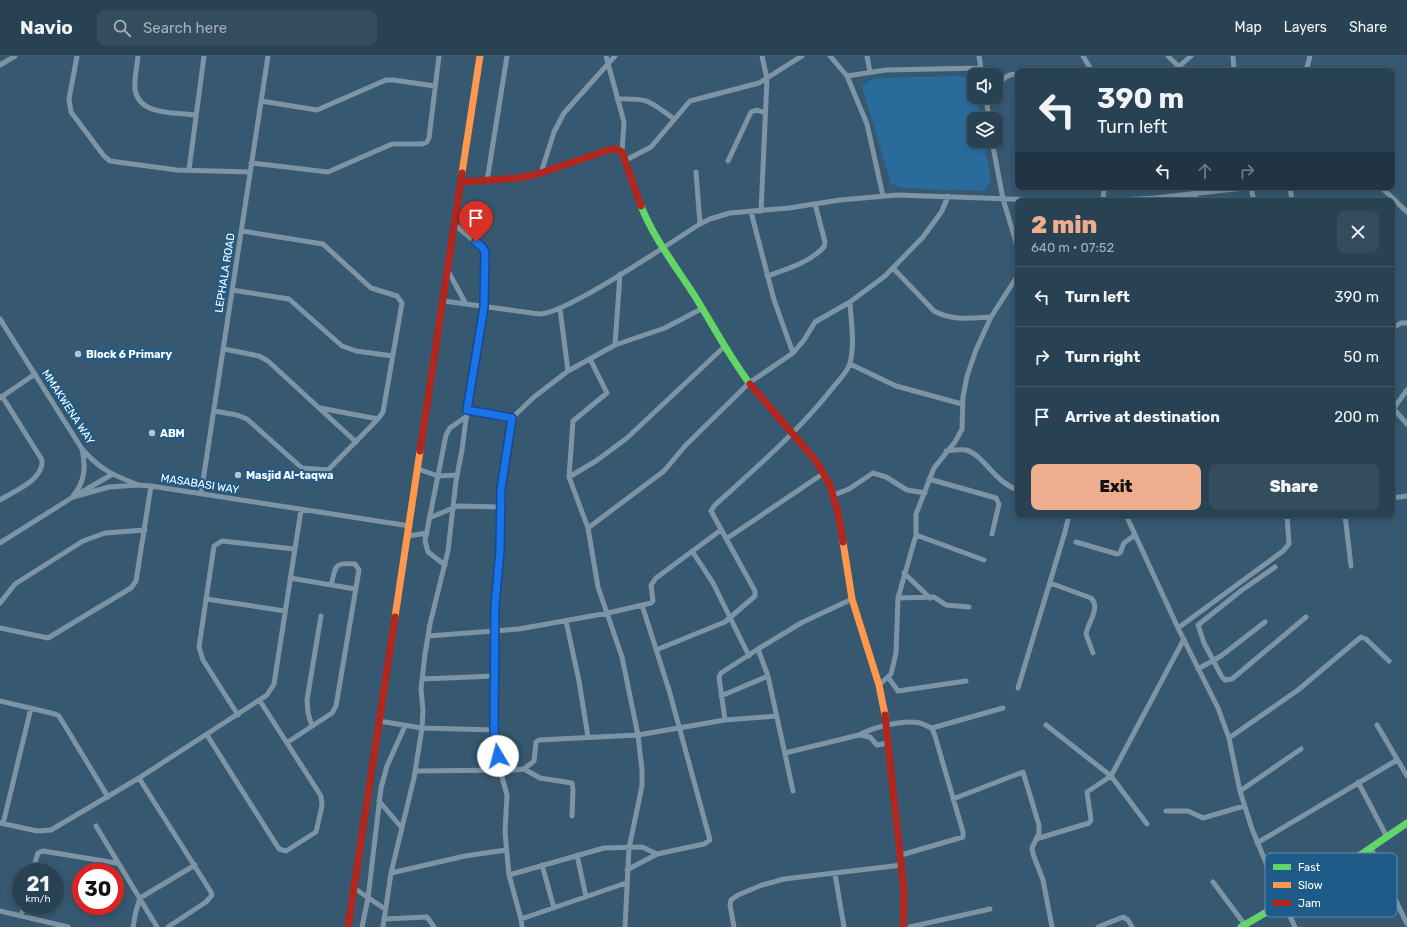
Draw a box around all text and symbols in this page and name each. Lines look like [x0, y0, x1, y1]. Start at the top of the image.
search box [97, 10, 377, 46]
text: Navio [20, 16, 73, 39]
icon: search [111, 17, 133, 39]
text: Search here [143, 19, 227, 37]
text: Map [1235, 19, 1262, 36]
text: Layers [1284, 19, 1327, 36]
text: Share [1349, 19, 1387, 36]
map controls [967, 68, 1003, 148]
button: sound [967, 68, 1003, 104]
text: 390 m [1097, 82, 1184, 115]
icon: left [1031, 84, 1083, 136]
button: layers [967, 112, 1003, 148]
text: Turn left [1097, 116, 1167, 138]
icon: left [1152, 160, 1174, 182]
icon: ahead [1194, 160, 1216, 182]
icon: right [1236, 160, 1258, 182]
pin [459, 201, 493, 242]
icon: arrive [465, 207, 487, 229]
text: 2 min [1031, 211, 1097, 239]
button: close [1337, 211, 1379, 253]
street label: LEPHALA ROAD [212, 232, 238, 314]
text: 640 m · 07:52 [1031, 240, 1114, 255]
icon: left [1031, 286, 1053, 308]
text: Turn left [1065, 288, 1130, 306]
text: 390 m [1335, 288, 1379, 306]
icon: right [1031, 346, 1053, 368]
place label: Block 6 Primary [86, 348, 172, 361]
text: Turn right [1065, 348, 1140, 366]
text: 50 m [1344, 348, 1379, 366]
marker: Block 6 Primary [73, 349, 83, 359]
street label: MMAKWENA WAY [39, 367, 97, 447]
icon: arrive [1031, 406, 1053, 428]
text: Arrive at destination [1065, 408, 1220, 426]
text: 200 m [1334, 408, 1379, 426]
place label: ABM [160, 427, 185, 440]
marker: ABM [147, 428, 157, 438]
button: Exit [1031, 464, 1201, 510]
button: Share [1209, 464, 1379, 510]
place label: Masjid Al-taqwa [246, 469, 333, 482]
marker: Masjid Al-taqwa [233, 470, 243, 480]
street label: MASABASI WAY [160, 471, 240, 497]
position arrow [477, 735, 519, 777]
legend [1265, 853, 1397, 917]
text: Fast [1298, 861, 1321, 874]
speed limit sign: 30 [72, 863, 124, 915]
text: 21 [27, 872, 49, 896]
text: Slow [1298, 879, 1323, 892]
text: km/h [26, 893, 50, 905]
text: Jam [1298, 897, 1321, 910]

